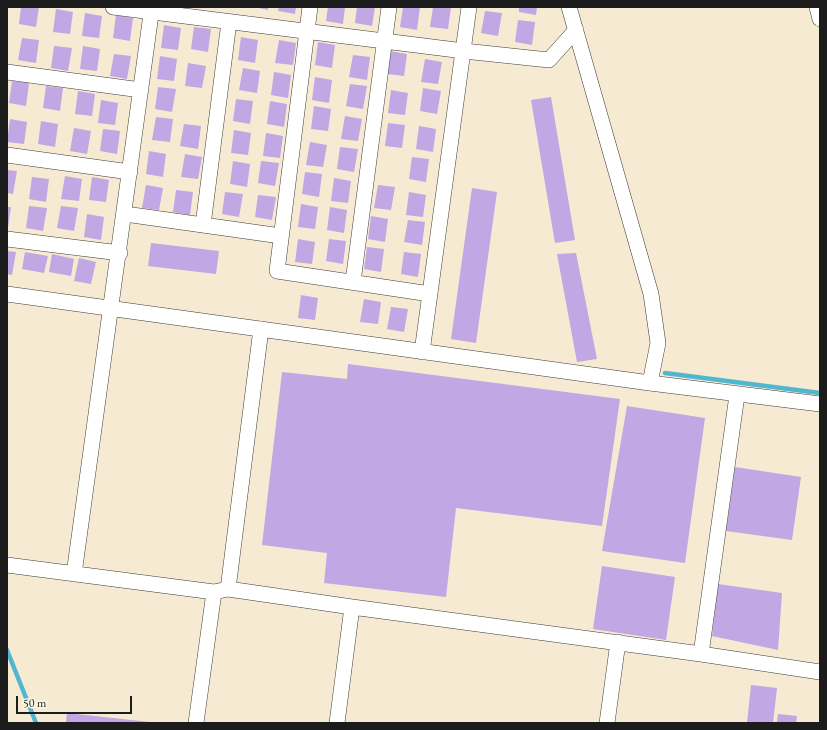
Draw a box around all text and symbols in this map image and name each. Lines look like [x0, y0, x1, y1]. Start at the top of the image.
scale bar [18, 688, 134, 714]
text: 50 m [23, 695, 46, 711]

